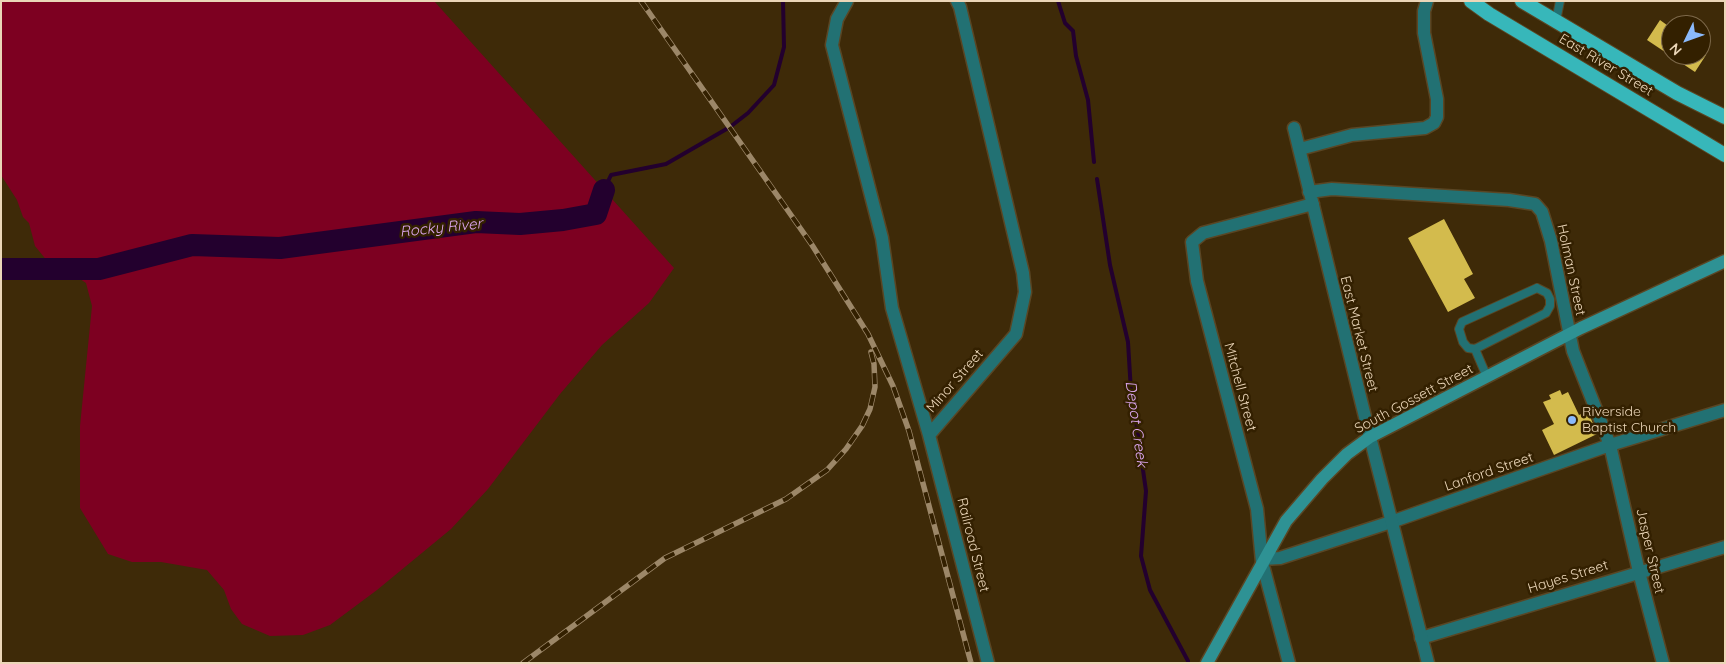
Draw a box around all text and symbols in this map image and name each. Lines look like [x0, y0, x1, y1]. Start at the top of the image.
north arrow [1661, 15, 1711, 65]
street label: East River Street [1556, 30, 1656, 100]
text: N [1665, 40, 1686, 59]
water label: Rocky River [399, 215, 483, 241]
street label: Holman Street [1553, 223, 1589, 317]
street label: East Market Street [1336, 274, 1382, 394]
street label: Mitchell Street [1220, 341, 1260, 433]
street label: Minor Street [923, 346, 987, 416]
street label: South Gossett Street [1352, 361, 1476, 437]
water label: Depot Creek [1121, 380, 1151, 468]
place label: Riverside Baptist Church [1582, 404, 1676, 437]
marker: Riverside Baptist Church [1566, 414, 1578, 426]
street label: Lanford Street [1442, 449, 1536, 495]
street label: Railroad Street [953, 496, 993, 594]
street label: Jasper Street [1632, 507, 1668, 595]
street label: Hayes Street [1526, 557, 1610, 597]

